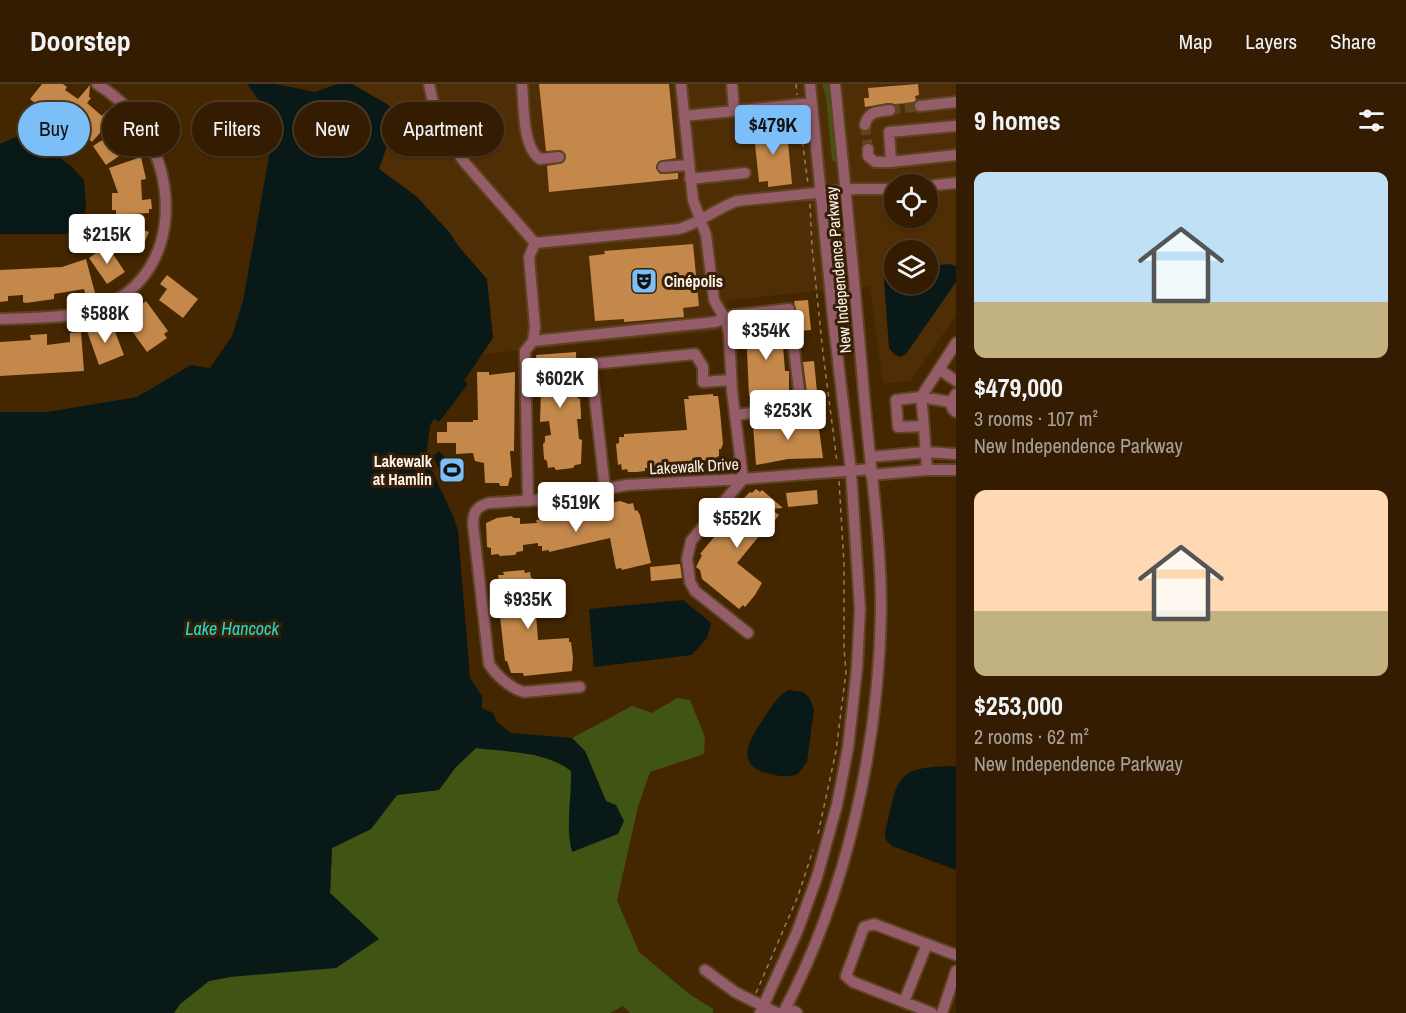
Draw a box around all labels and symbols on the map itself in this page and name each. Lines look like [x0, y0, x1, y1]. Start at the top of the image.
pin: $479K [731, 105, 815, 156]
street label: New Independence Parkway [820, 185, 856, 354]
pin: $215K [65, 214, 149, 265]
theatre icon: Cinépolis [629, 266, 659, 296]
place label: Cinépolis [664, 270, 723, 292]
pin: $588K [63, 293, 147, 344]
pin: $354K [724, 310, 808, 361]
pin: $602K [518, 358, 602, 409]
pin: $253K [746, 390, 830, 441]
place label: Lakewalk at Hamlin [373, 450, 433, 490]
street label: Lakewalk Drive [649, 453, 739, 479]
sports icon: Lakewalk at Hamlin [437, 455, 467, 485]
pin: $519K [534, 482, 618, 533]
pin: $552K [695, 498, 779, 549]
pin: $935K [486, 579, 570, 630]
water label: Lake Hancock [185, 616, 279, 641]

